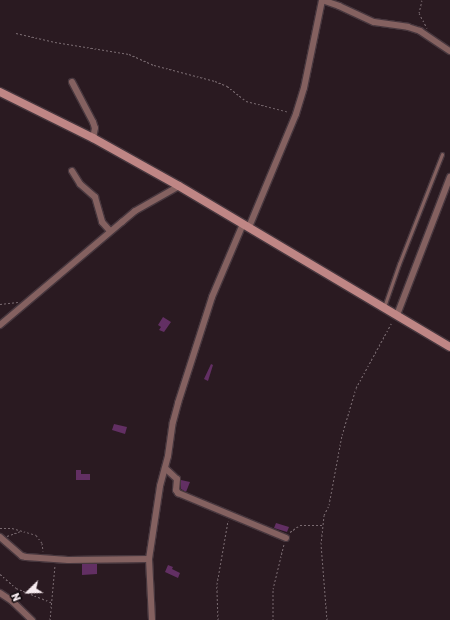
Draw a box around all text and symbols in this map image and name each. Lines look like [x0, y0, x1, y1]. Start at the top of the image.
north arrow [8, 572, 48, 612]
text: N [9, 591, 24, 603]

